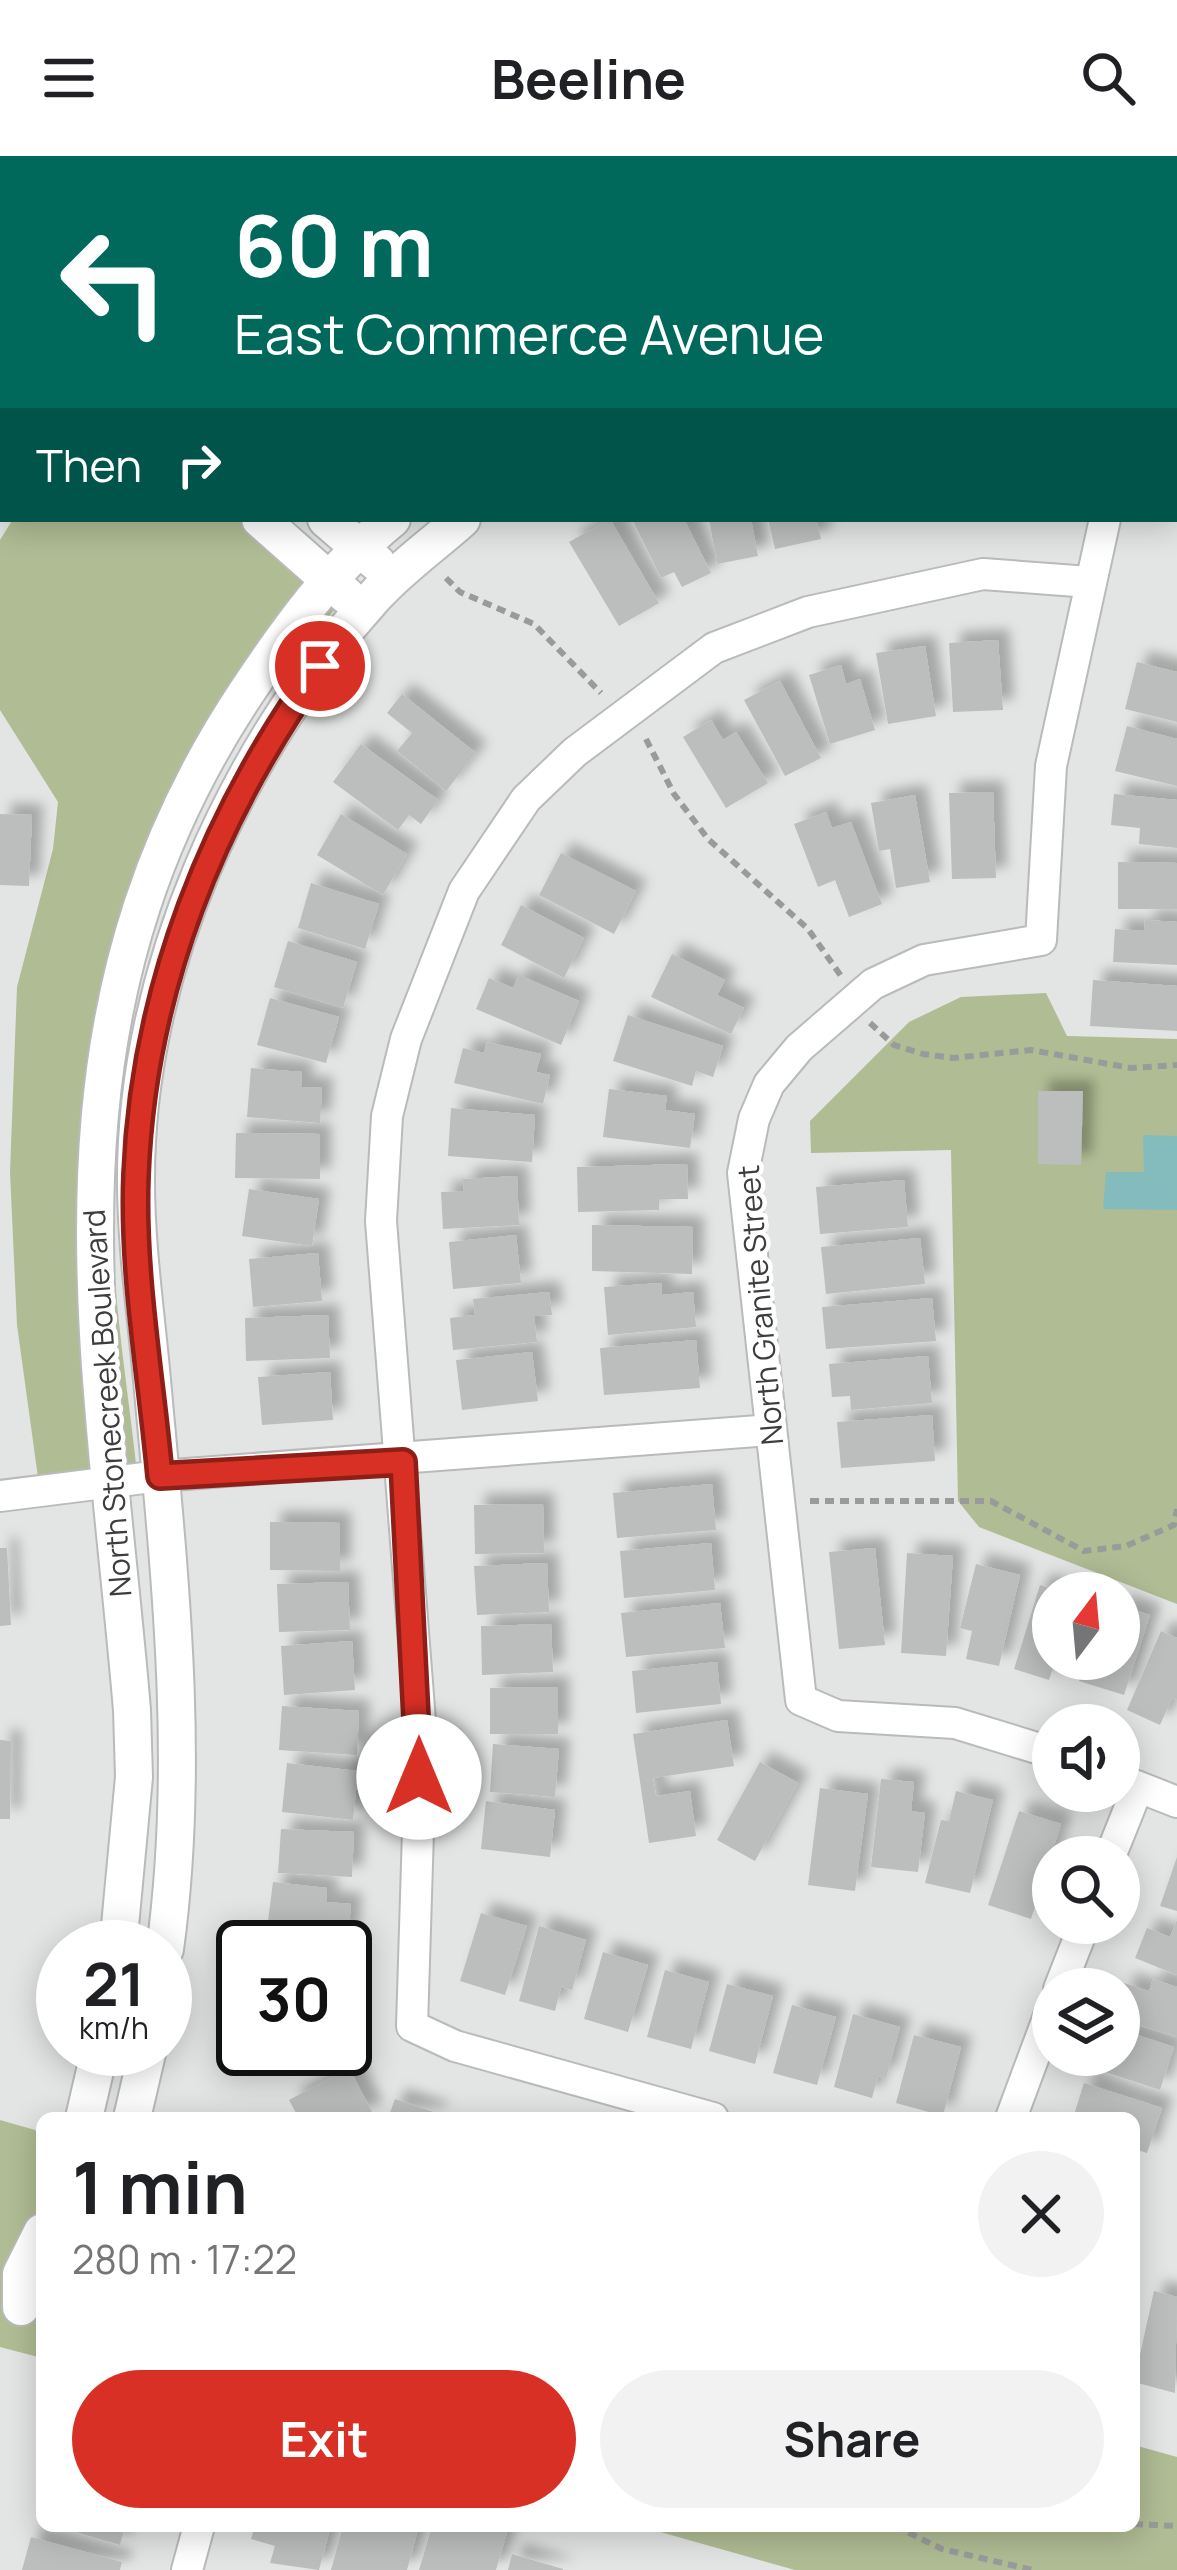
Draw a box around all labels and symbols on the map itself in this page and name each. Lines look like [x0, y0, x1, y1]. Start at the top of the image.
pin [269, 615, 371, 717]
street label: North Granite Street [727, 1163, 792, 1447]
street label: North Stonecreek Boulevard [73, 1208, 140, 1598]
north arrow [1032, 1572, 1140, 1680]
position arrow [356, 1714, 482, 1840]
speed limit sign: 30 [216, 1920, 372, 2076]

